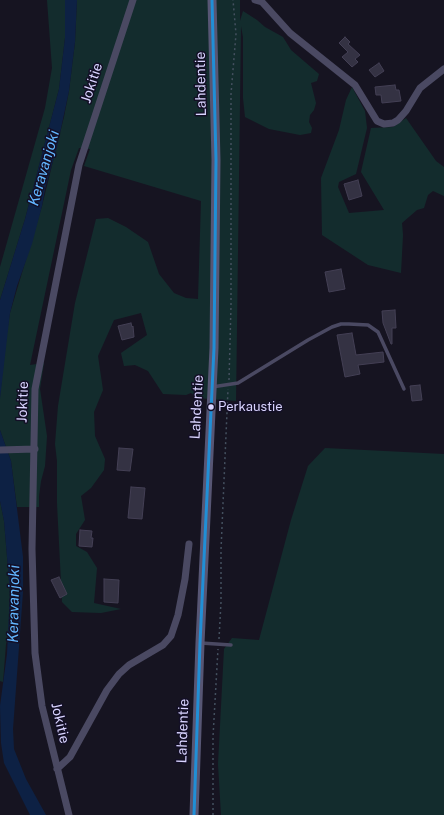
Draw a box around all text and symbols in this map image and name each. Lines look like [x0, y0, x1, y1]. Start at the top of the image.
street label: Lahdentie [192, 52, 210, 116]
street label: Jokitie [78, 61, 106, 105]
water label: Keravanjoki [25, 128, 63, 208]
street label: Lahdentie [187, 374, 207, 440]
street label: Jokitie [14, 381, 32, 423]
place label: Perkaustie [218, 399, 283, 415]
marker: Perkaustie [206, 402, 216, 412]
water label: Keravanjoki [4, 565, 24, 643]
street label: Lahdentie [173, 698, 193, 764]
street label: Jokitie [47, 701, 73, 745]

